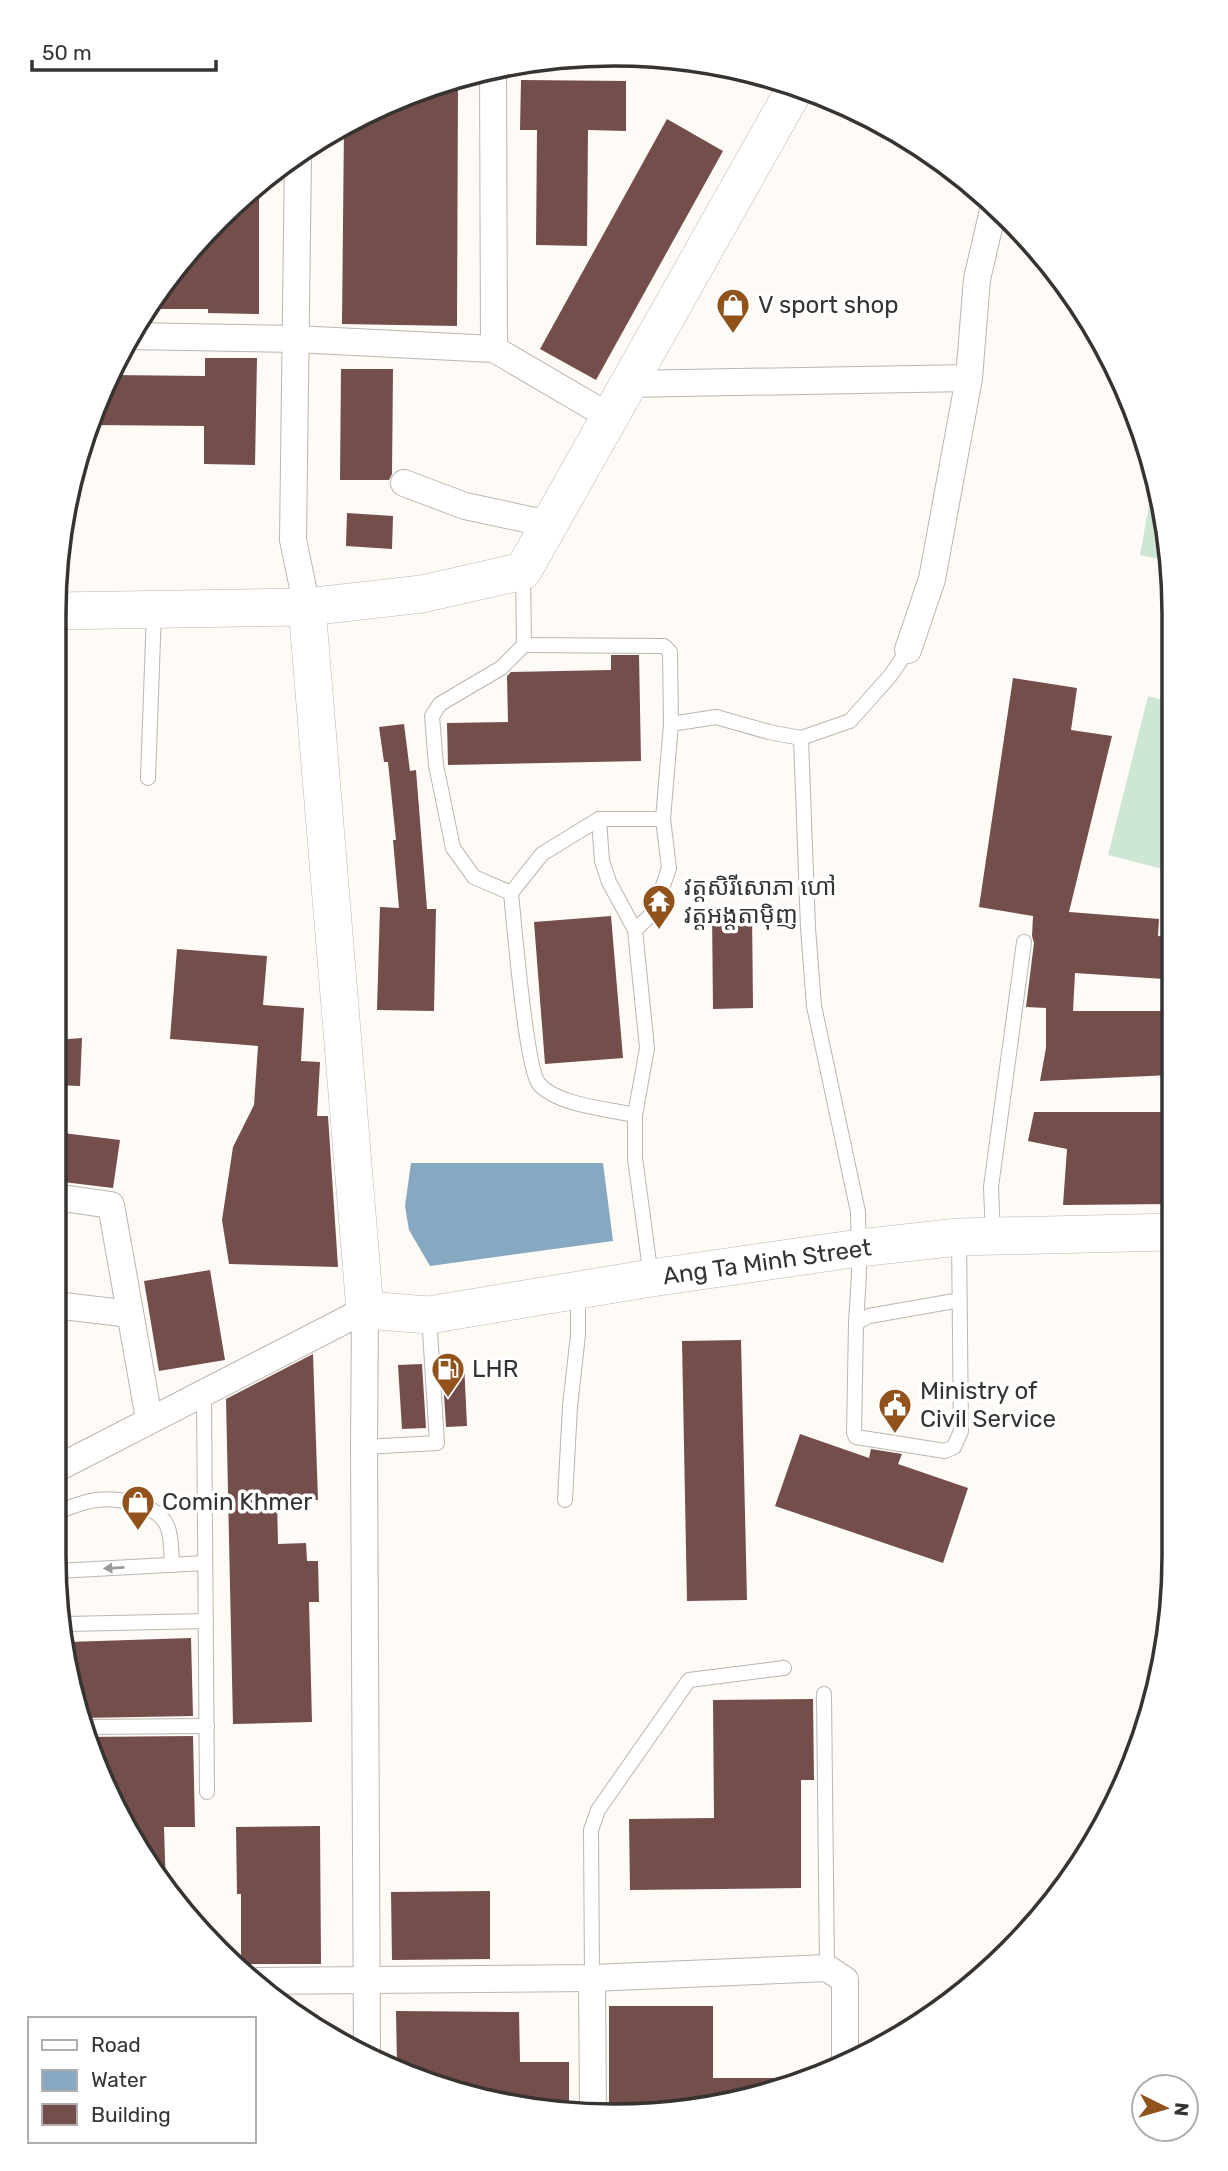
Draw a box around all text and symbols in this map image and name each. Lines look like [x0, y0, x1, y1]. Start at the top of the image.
scale bar [32, 28, 215, 72]
text: 50 m [42, 40, 92, 65]
shop icon: V sport shop [714, 286, 752, 335]
place label: V sport shop [758, 291, 899, 319]
place label: វត្តសិរីសោភា ហៅ វត្តអង្តតាម៉ិញ [684, 873, 836, 930]
temple icon: វត្តសិរីសោភា ហៅ វត្តអង្តតាម៉ិញ [640, 882, 678, 931]
street label: Ang Ta Minh Street [661, 1234, 873, 1290]
fuel station icon: LHR [429, 1350, 467, 1399]
place label: LHR [472, 1355, 518, 1383]
place label: Ministry of Civil Service [920, 1377, 1056, 1433]
public building icon: Ministry of Civil Service [876, 1386, 914, 1435]
shop icon: Comin Khmer [119, 1483, 157, 1532]
place label: Comin Khmer [162, 1488, 312, 1516]
one-way arrow [103, 1562, 125, 1573]
legend [28, 2017, 256, 2143]
text: Road [91, 2032, 141, 2057]
text: Water [91, 2067, 147, 2092]
north arrow [1130, 2073, 1200, 2143]
text: Building [91, 2102, 171, 2127]
text: N [1169, 2102, 1193, 2117]

